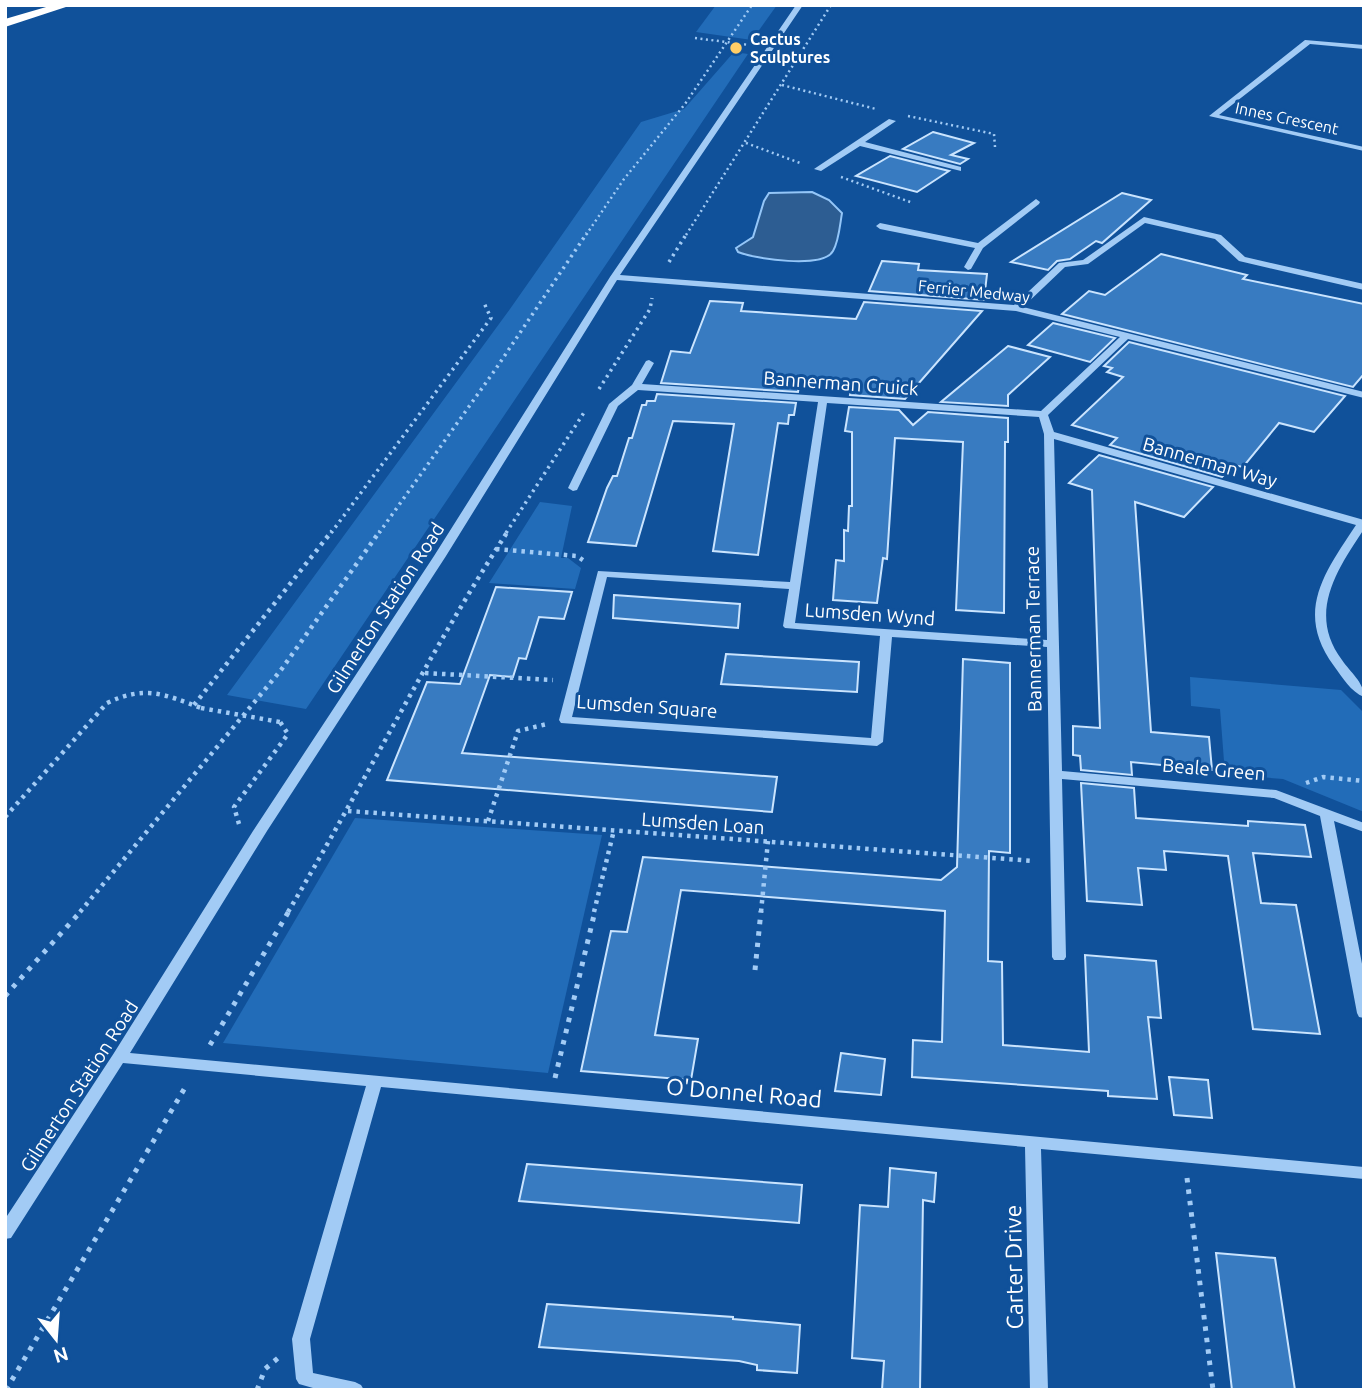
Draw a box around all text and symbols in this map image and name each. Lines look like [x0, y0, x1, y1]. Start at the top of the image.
place label: Cactus Sculptures [750, 30, 830, 66]
marker: Cactus Sculptures [728, 40, 744, 56]
street label: Innes Crescent [1234, 98, 1341, 138]
street label: Ferrier Medway [917, 276, 1031, 306]
street label: Bannerman Cruick [763, 367, 920, 399]
street label: Bannerman Way [1140, 432, 1280, 492]
street label: Gilmerton Station Road [321, 518, 449, 698]
street label: Bannerman Terrace [1021, 546, 1045, 712]
street label: Lumsden Wynd [804, 598, 936, 630]
street label: Lumsden Square [576, 690, 718, 722]
street label: Beale Green [1161, 754, 1267, 784]
street label: Lumsden Loan [641, 808, 765, 838]
street label: Gilmerton Station Road [15, 996, 143, 1176]
street label: O'Donnel Road [665, 1073, 823, 1112]
street label: Carter Drive [1000, 1204, 1027, 1330]
north arrow [21, 1304, 91, 1374]
text: N [51, 1343, 71, 1368]

